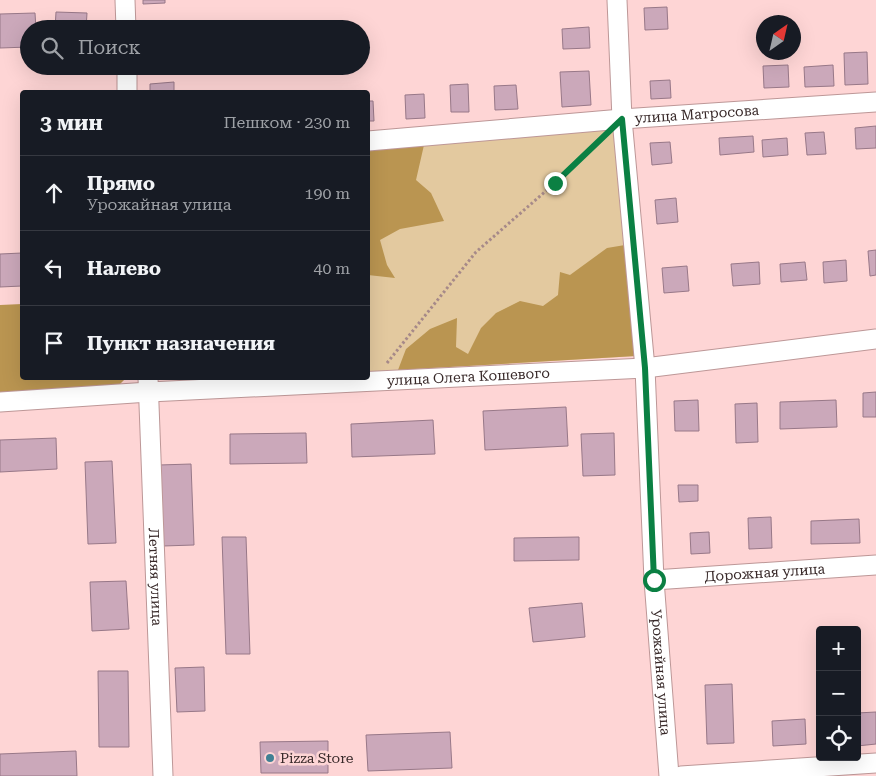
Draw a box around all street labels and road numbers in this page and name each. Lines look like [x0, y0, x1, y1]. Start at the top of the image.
street label: улица Матросова [634, 102, 760, 126]
street label: улица Олега Кошевого [386, 365, 550, 388]
street label: Летняя улица [146, 528, 165, 627]
street label: Дорожная улица [704, 560, 826, 585]
street label: Урожайная улица [648, 609, 674, 736]

